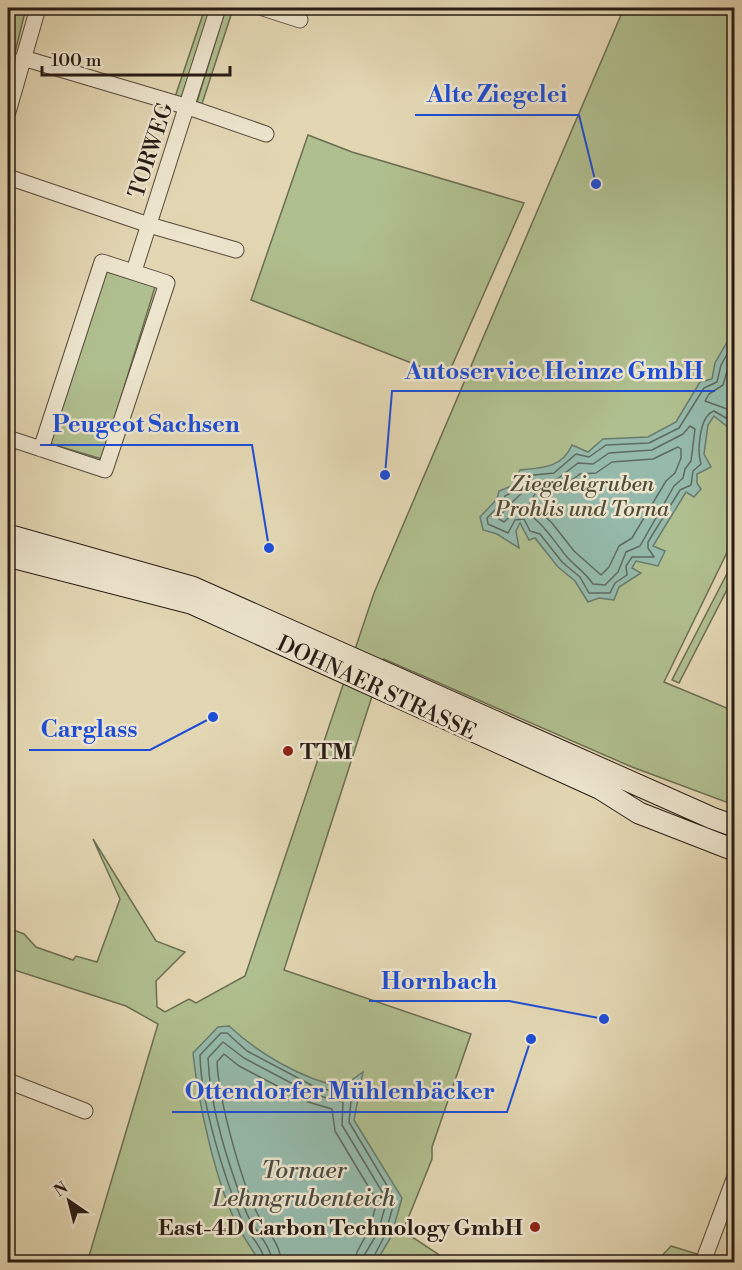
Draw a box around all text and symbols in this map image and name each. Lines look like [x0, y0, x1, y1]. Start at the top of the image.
scale bar [42, 39, 230, 77]
text: 100 m [51, 49, 102, 72]
callout: Alte Ziegelei [415, 73, 579, 115]
text: Alte Ziegelei [426, 80, 568, 110]
street label: TORWEG [123, 99, 180, 202]
callout: Autoservice Heinze GmbH [392, 349, 715, 391]
text: Autoservice Heinze GmbH [404, 357, 703, 387]
callout: Peugeot Sachsen [40, 403, 252, 445]
text: Peugeot Sachsen [52, 410, 240, 440]
park label: Ziegeleigruben Prohlis und Torna [494, 471, 670, 523]
street label: DOHNAER STRASSE [272, 630, 480, 746]
callout: Carglass [29, 708, 150, 750]
text: Carglass [40, 715, 138, 745]
place label: TTM [300, 739, 353, 766]
marker: TTM [281, 744, 295, 758]
callout: Hornbach [369, 959, 509, 1001]
text: Hornbach [381, 967, 497, 997]
callout: Ottendorfer Mühlenbäcker [172, 1070, 507, 1112]
text: Ottendorfer Mühlenbäcker [185, 1077, 495, 1107]
water label: Tornaer Lehmgrubenteich [212, 1156, 396, 1214]
north arrow [39, 1171, 99, 1231]
text: N [50, 1178, 72, 1201]
place label: East-4D Carbon Technology GmbH [158, 1215, 523, 1242]
marker: East-4D Carbon Technology GmbH [528, 1220, 542, 1234]

